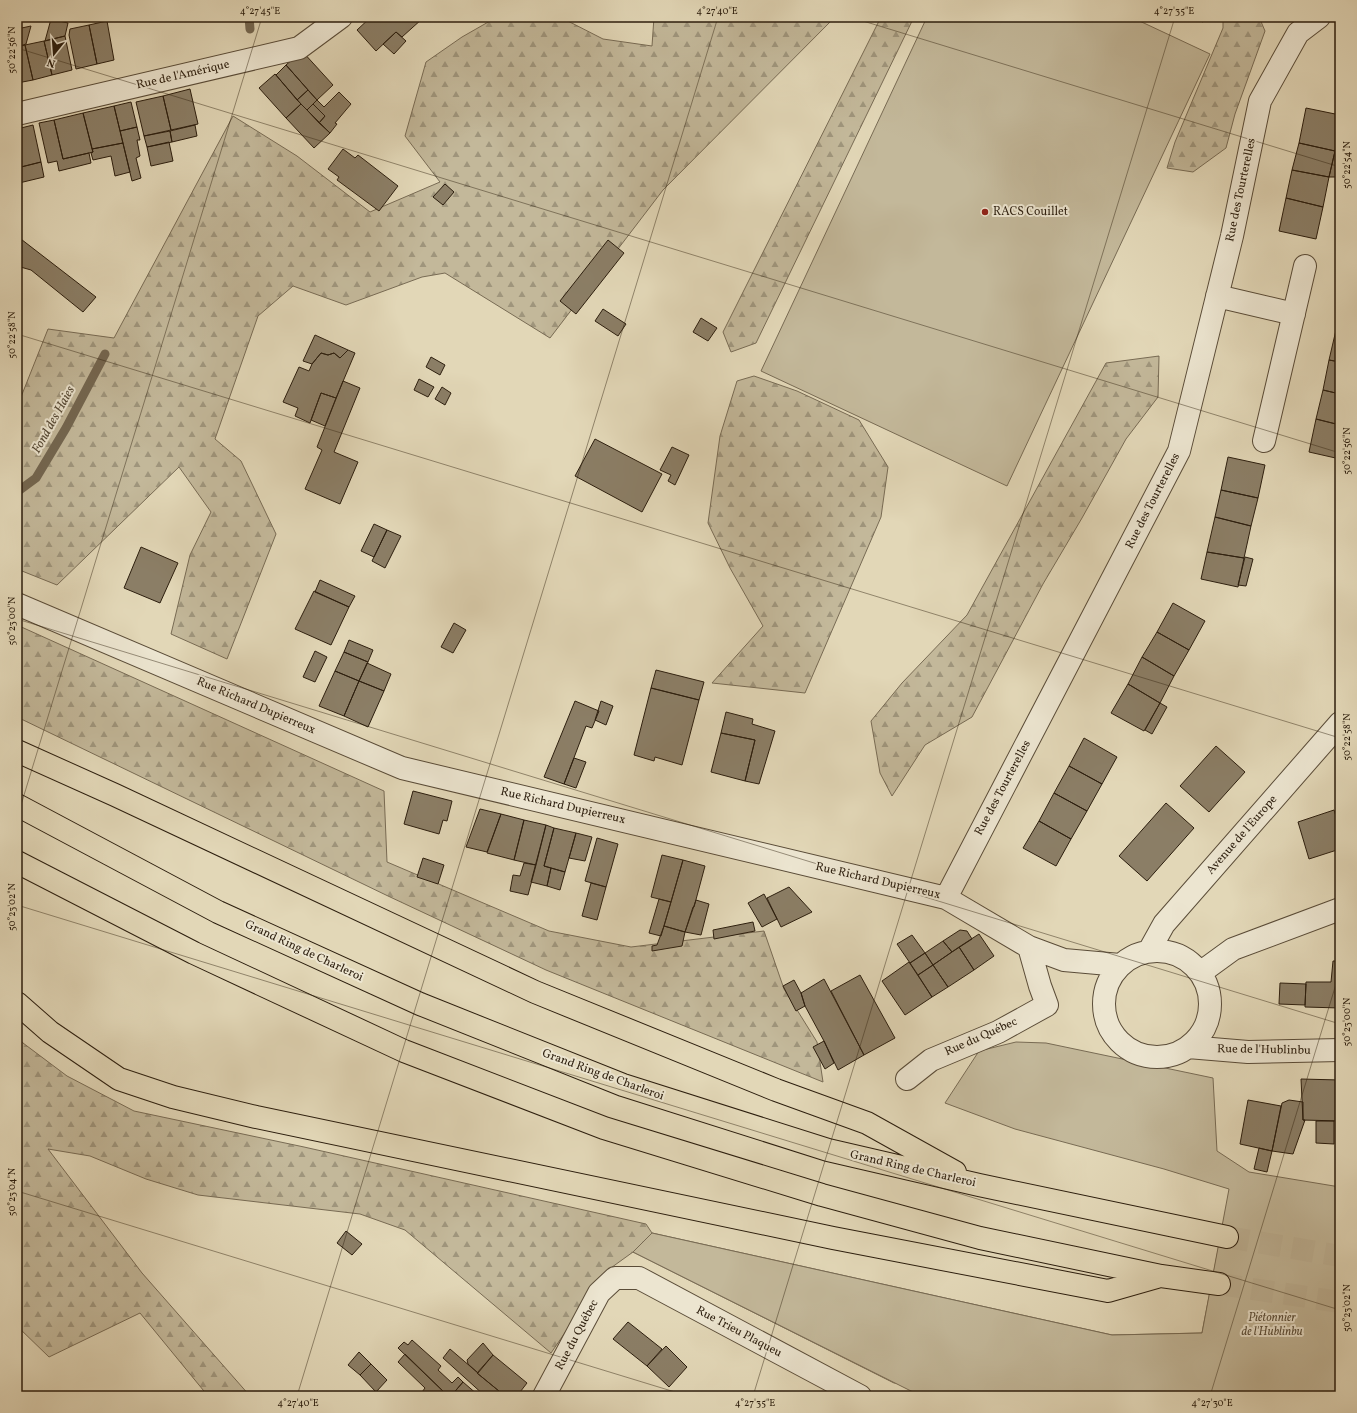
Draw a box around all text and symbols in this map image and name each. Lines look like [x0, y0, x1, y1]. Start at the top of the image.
text: 4°27'45"E [240, 4, 280, 18]
text: 4°27'40"E [696, 4, 738, 18]
text: 4°27'35"E [1154, 4, 1194, 18]
text: 50°22'56"N [5, 26, 19, 74]
north arrow [34, 34, 74, 74]
text: N [45, 54, 58, 70]
street label: Rue de l'Amérique [135, 56, 231, 93]
street label: Rue des Tourterelles [1222, 137, 1260, 243]
text: 50°22'54"N [1340, 140, 1354, 189]
place label: RACS Couillet [993, 204, 1068, 220]
marker: RACS Couillet [980, 207, 990, 217]
text: 50°22'58"N [5, 311, 19, 359]
water label: Fond des Haies [28, 383, 80, 457]
text: 50°22'56"N [1340, 427, 1354, 475]
street label: Rue des Tourterelles [1122, 450, 1184, 552]
text: 50°23'00"N [5, 596, 19, 645]
street label: Rue Richard Dupierreux [194, 674, 318, 738]
text: 50°22'58"N [1340, 713, 1354, 761]
street label: Rue des Tourterelles [971, 738, 1035, 838]
street label: Rue Richard Dupierreux [499, 784, 627, 828]
street label: Avenue de l'Europe [1203, 792, 1281, 878]
street label: Rue Richard Dupierreux [814, 859, 942, 903]
text: 50°23'02"N [5, 882, 19, 931]
street label: Grand Ring de Charleroi [242, 917, 366, 986]
text: 50°23'00"N [1340, 997, 1354, 1046]
street label: Rue du Québec [942, 1014, 1020, 1060]
street label: Rue de l'Hublinbu [1217, 1041, 1311, 1059]
street label: Grand Ring de Charleroi [540, 1045, 667, 1105]
street label: Grand Ring de Charleroi [848, 1147, 978, 1191]
text: 50°23'04"N [5, 1167, 19, 1216]
text: 50°23'02"N [1340, 1283, 1354, 1332]
street label: Rue du Québec [552, 1297, 602, 1373]
street label: Rue Trieu Plaqueu [693, 1303, 785, 1361]
park label: Piétonnier de l'Hublinbu [1241, 1310, 1303, 1340]
text: 4°27'40"E [277, 1396, 319, 1410]
text: 4°27'35"E [735, 1396, 775, 1410]
text: 4°27'30"E [1191, 1396, 1233, 1410]

